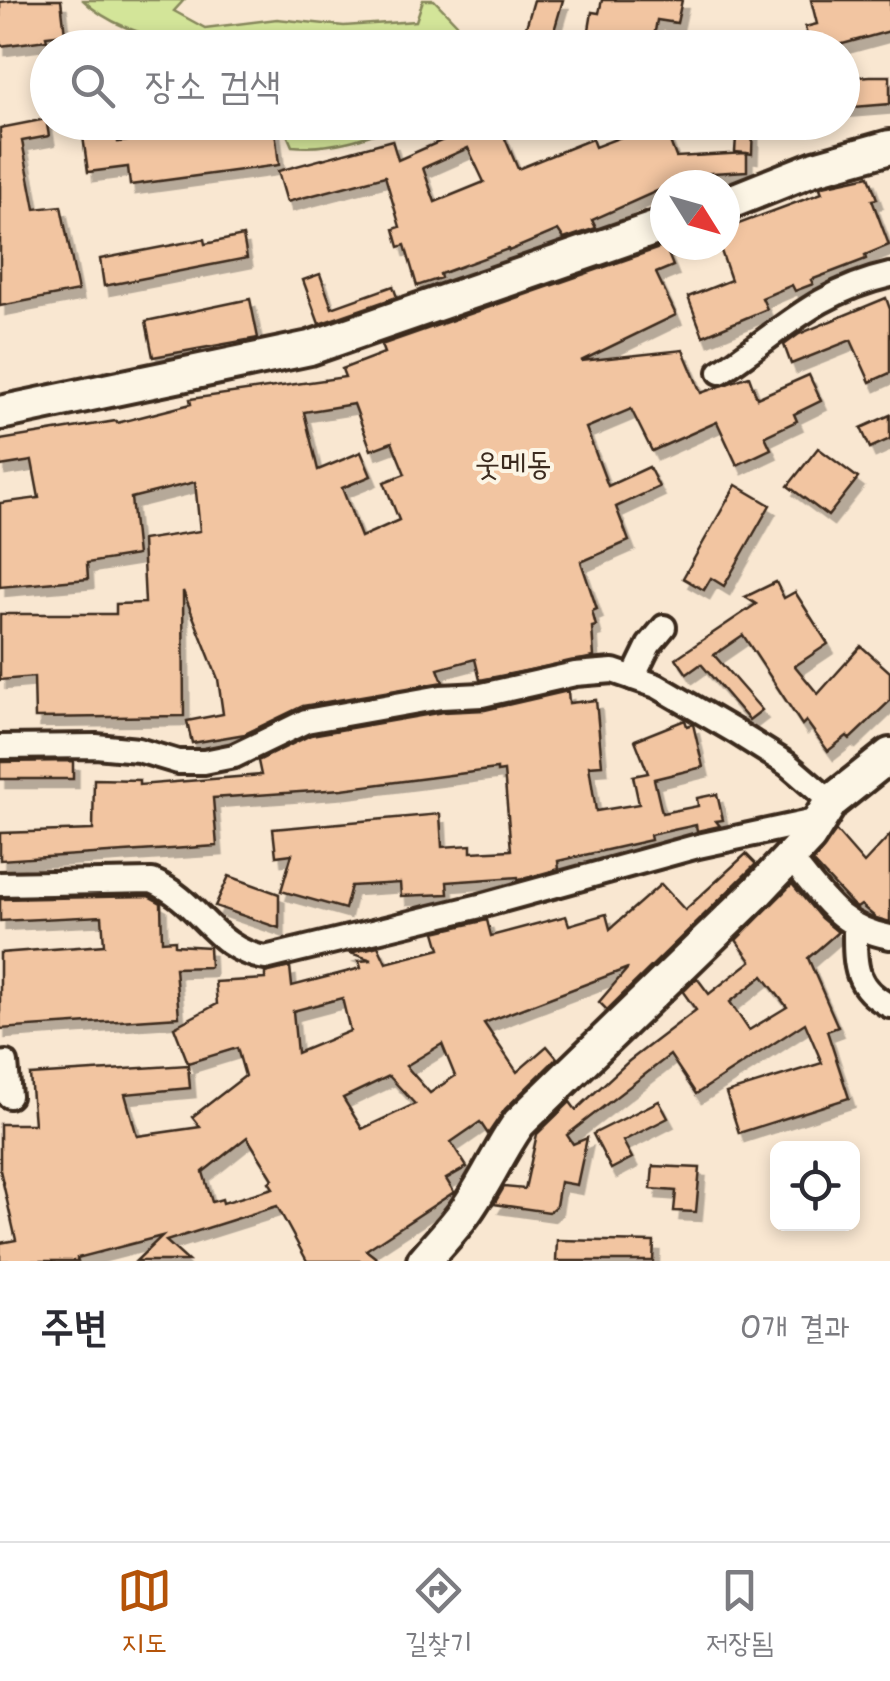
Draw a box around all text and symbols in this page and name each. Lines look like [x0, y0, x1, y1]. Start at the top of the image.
search box [30, 30, 860, 140]
icon: search [65, 58, 120, 113]
text: 장소 검색 [145, 59, 280, 110]
north arrow [650, 170, 740, 260]
district label: 웃메동 [474, 441, 552, 484]
map controls [770, 1141, 860, 1231]
button: locate [770, 1141, 860, 1231]
text: 주변 [40, 1298, 108, 1354]
text: 0개 결과 [739, 1305, 850, 1348]
tab: 지도 [117, 1563, 172, 1662]
tab: 길찾기 [405, 1563, 472, 1662]
tab: 저장됨 [706, 1563, 773, 1662]

